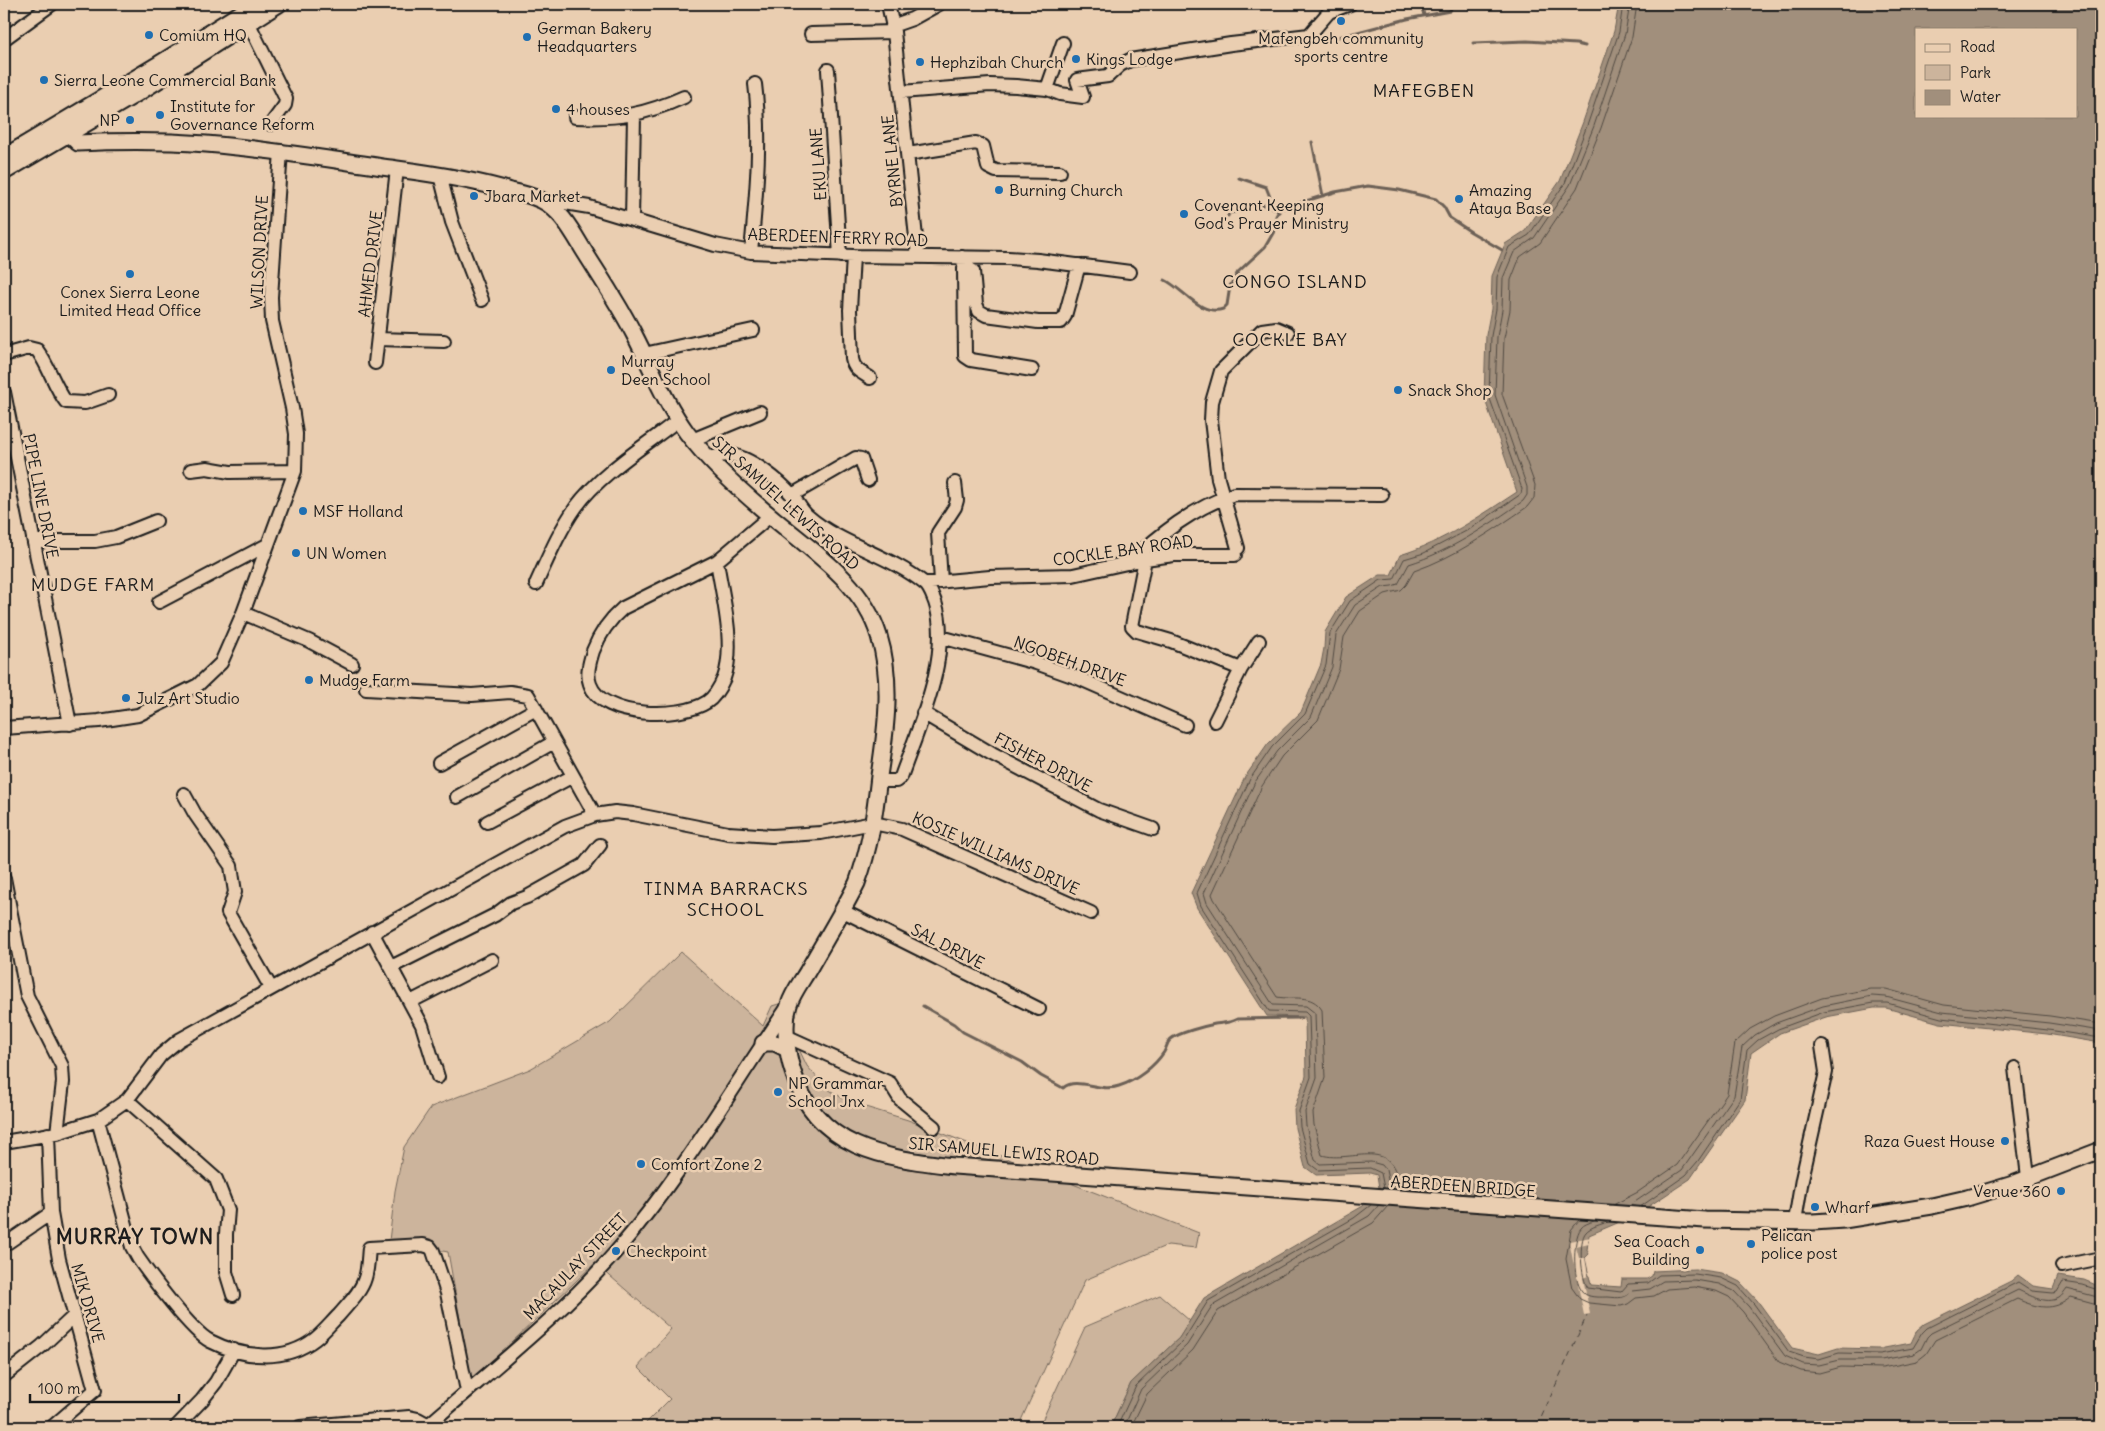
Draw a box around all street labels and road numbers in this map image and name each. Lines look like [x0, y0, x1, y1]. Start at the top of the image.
street label: BYRNE LANE [877, 114, 907, 208]
street label: EKU LANE [805, 127, 831, 201]
street label: WILSON DRIVE [246, 194, 272, 310]
street label: AHMED DRIVE [354, 210, 386, 318]
street label: ABERDEEN FERRY ROAD [747, 224, 929, 250]
street label: PIPE LINE DRIVE [19, 432, 63, 560]
street label: SIR SAMUEL LEWIS ROAD [708, 432, 864, 574]
street label: COCKLE BAY ROAD [1051, 530, 1195, 570]
street label: NGOBEH DRIVE [1011, 631, 1129, 691]
street label: FISHER DRIVE [991, 728, 1095, 796]
street label: KOSIE WILLIAMS DRIVE [909, 807, 1083, 899]
street label: SAL DRIVE [908, 919, 988, 973]
street label: SIR SAMUEL LEWIS ROAD [908, 1133, 1100, 1169]
street label: ABERDEEN BRIDGE [1390, 1171, 1536, 1201]
street label: MACAULAY STREET [519, 1209, 631, 1323]
street label: MIK DRIVE [67, 1261, 109, 1345]

